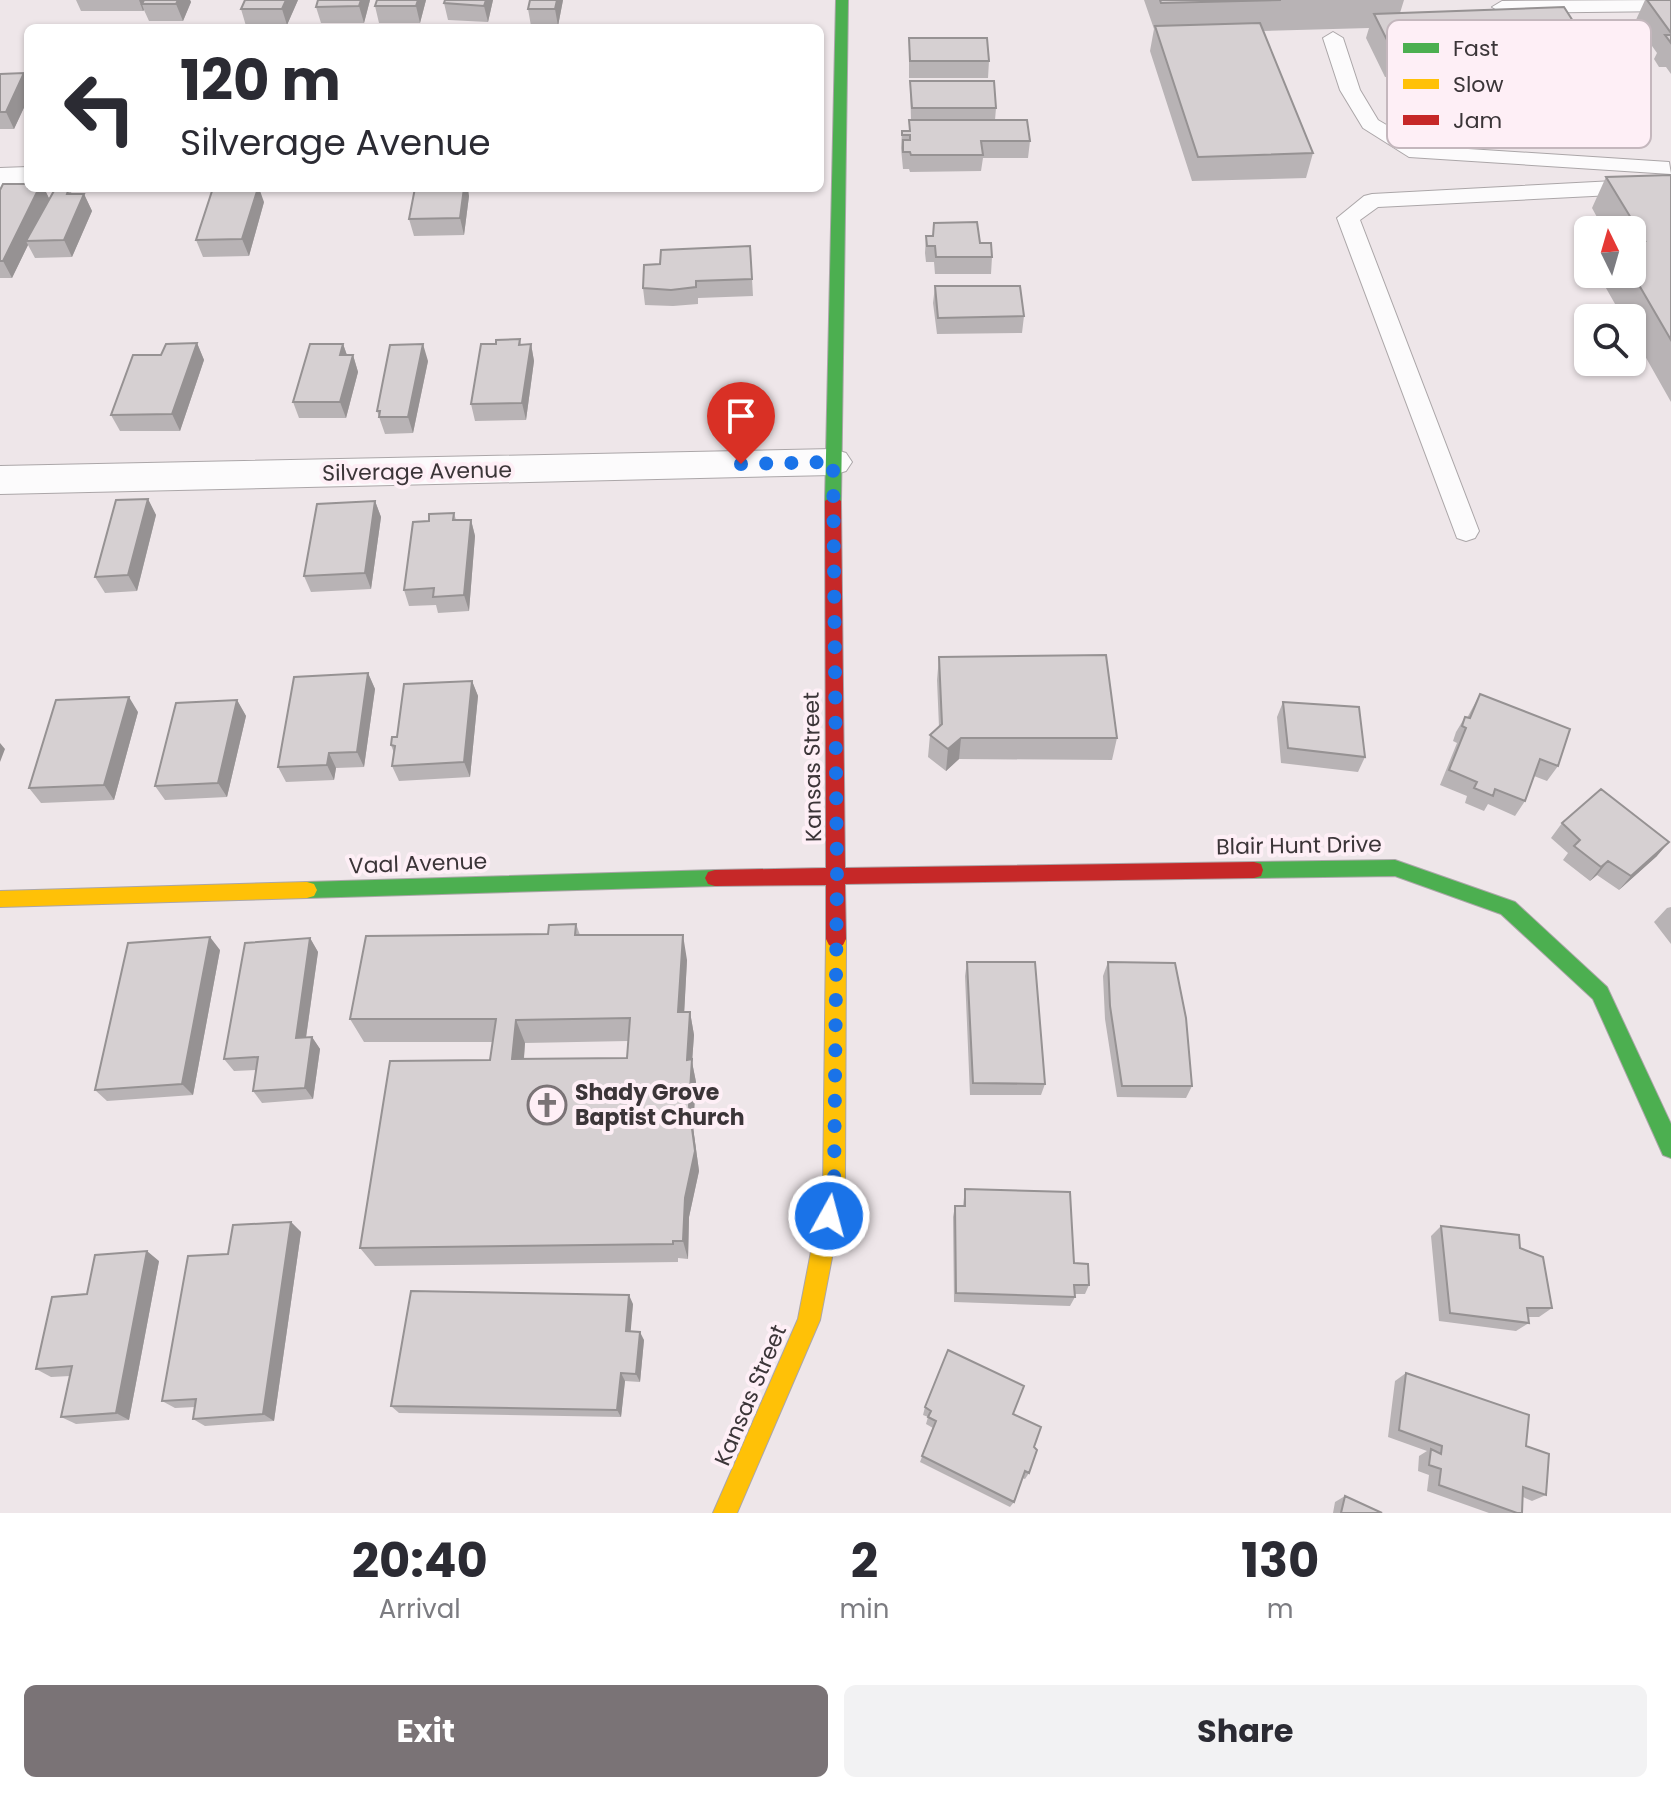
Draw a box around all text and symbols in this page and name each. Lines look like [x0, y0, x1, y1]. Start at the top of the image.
legend [1387, 20, 1651, 148]
text: Fast [1453, 33, 1498, 64]
text: 120 m [180, 41, 341, 120]
icon: left [48, 56, 152, 160]
text: Slow [1453, 69, 1503, 100]
text: Jam [1453, 105, 1502, 136]
text: Silverage Avenue [180, 117, 491, 168]
north arrow [1574, 216, 1646, 288]
map controls [1574, 216, 1646, 376]
button: search [1574, 304, 1646, 376]
pin [707, 382, 775, 464]
icon: arrive [719, 394, 763, 438]
street label: Silverage Avenue [322, 454, 512, 489]
street label: Kansas Street [796, 692, 829, 842]
street label: Blair Hunt Drive [1216, 829, 1382, 862]
street label: Vaal Avenue [348, 846, 488, 881]
place label: Shady Grove Baptist Church [575, 1077, 745, 1133]
church icon: Shady Grove Baptist Church [526, 1084, 568, 1126]
position arrow [787, 1174, 871, 1258]
street label: Kansas Street [707, 1320, 794, 1470]
text: 20:40 [352, 1527, 488, 1594]
text: 2 [851, 1527, 878, 1594]
text: 130 [1241, 1527, 1319, 1594]
text: Arrival [379, 1591, 461, 1627]
text: min [839, 1591, 889, 1627]
text: m [1267, 1591, 1294, 1627]
button: Exit [24, 1685, 828, 1777]
button: Share [844, 1685, 1647, 1777]

